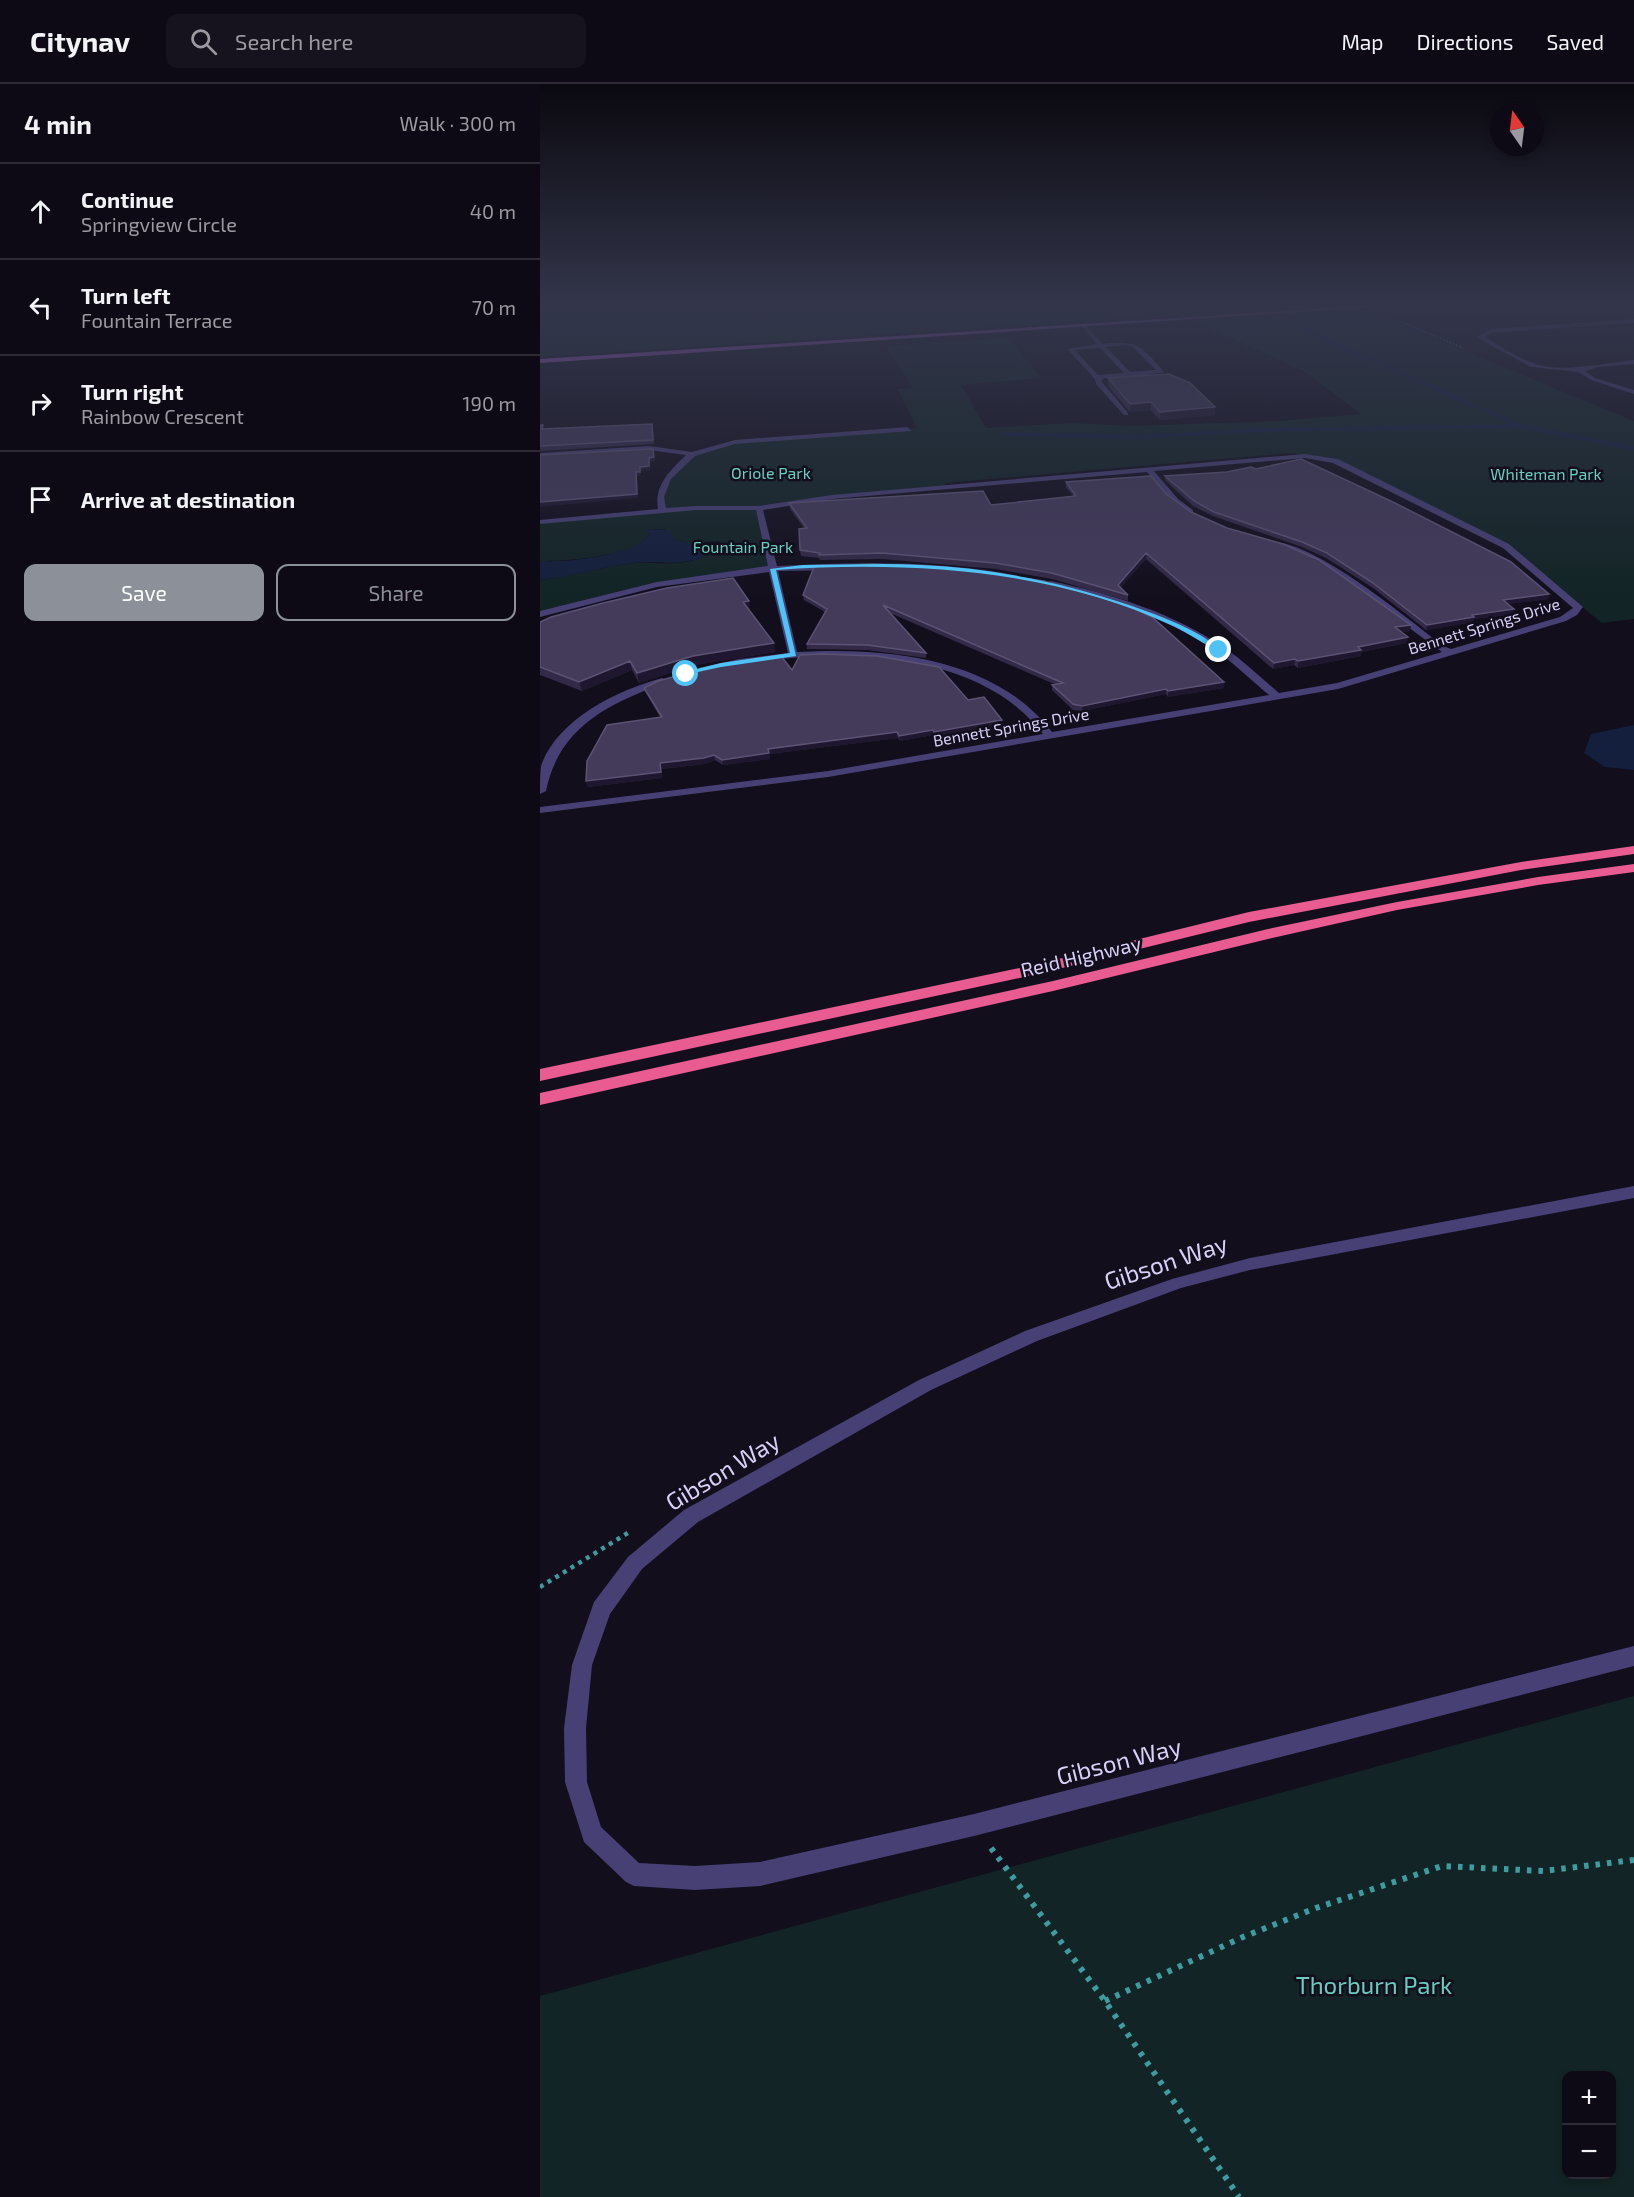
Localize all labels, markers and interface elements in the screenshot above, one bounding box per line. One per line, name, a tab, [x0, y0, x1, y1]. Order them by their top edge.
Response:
search box	[166, 14, 586, 68]
text: Citynav	[30, 24, 130, 58]
icon: search	[187, 25, 220, 58]
text: Search here	[235, 28, 353, 54]
text: Map	[1341, 29, 1384, 54]
text: Directions	[1417, 29, 1513, 54]
text: Saved	[1546, 29, 1604, 54]
north arrow	[1490, 102, 1544, 156]
text: 4 min	[24, 108, 92, 139]
text: Walk · 300 m	[400, 111, 516, 135]
text: Continue	[81, 186, 174, 212]
icon: ahead	[24, 195, 57, 228]
text: 40 m	[470, 199, 516, 223]
text: Springview Circle	[81, 212, 237, 236]
text: Turn left	[81, 282, 170, 308]
icon: left	[24, 291, 57, 324]
text: 70 m	[472, 295, 516, 319]
text: Fountain Terrace	[81, 308, 233, 332]
text: Turn right	[81, 378, 183, 404]
icon: right	[24, 387, 57, 420]
text: 190 m	[463, 391, 516, 415]
text: Rainbow Crescent	[81, 404, 244, 428]
park label: Oriole Park	[731, 463, 811, 482]
park label: Whiteman Park	[1490, 464, 1602, 483]
icon: arrive	[24, 483, 57, 516]
text: Arrive at destination	[81, 486, 295, 512]
park label: Fountain Park	[693, 537, 793, 556]
button: Save	[24, 564, 264, 621]
button: Share	[276, 564, 516, 621]
street label: Bennett Springs Drive	[1406, 593, 1562, 658]
route end	[1205, 636, 1231, 662]
route start	[672, 660, 698, 686]
street label: Bennett Springs Drive	[931, 703, 1090, 750]
street label: Reid Highway	[1018, 930, 1144, 982]
street label: Gibson Way	[1100, 1228, 1231, 1295]
street label: Gibson Way	[660, 1425, 785, 1516]
street label: Gibson Way	[1053, 1731, 1184, 1790]
park label: Thorburn Park	[1296, 1970, 1452, 1999]
map controls	[1562, 2071, 1616, 2179]
button: +	[1562, 2071, 1616, 2125]
button: −	[1562, 2125, 1616, 2179]

